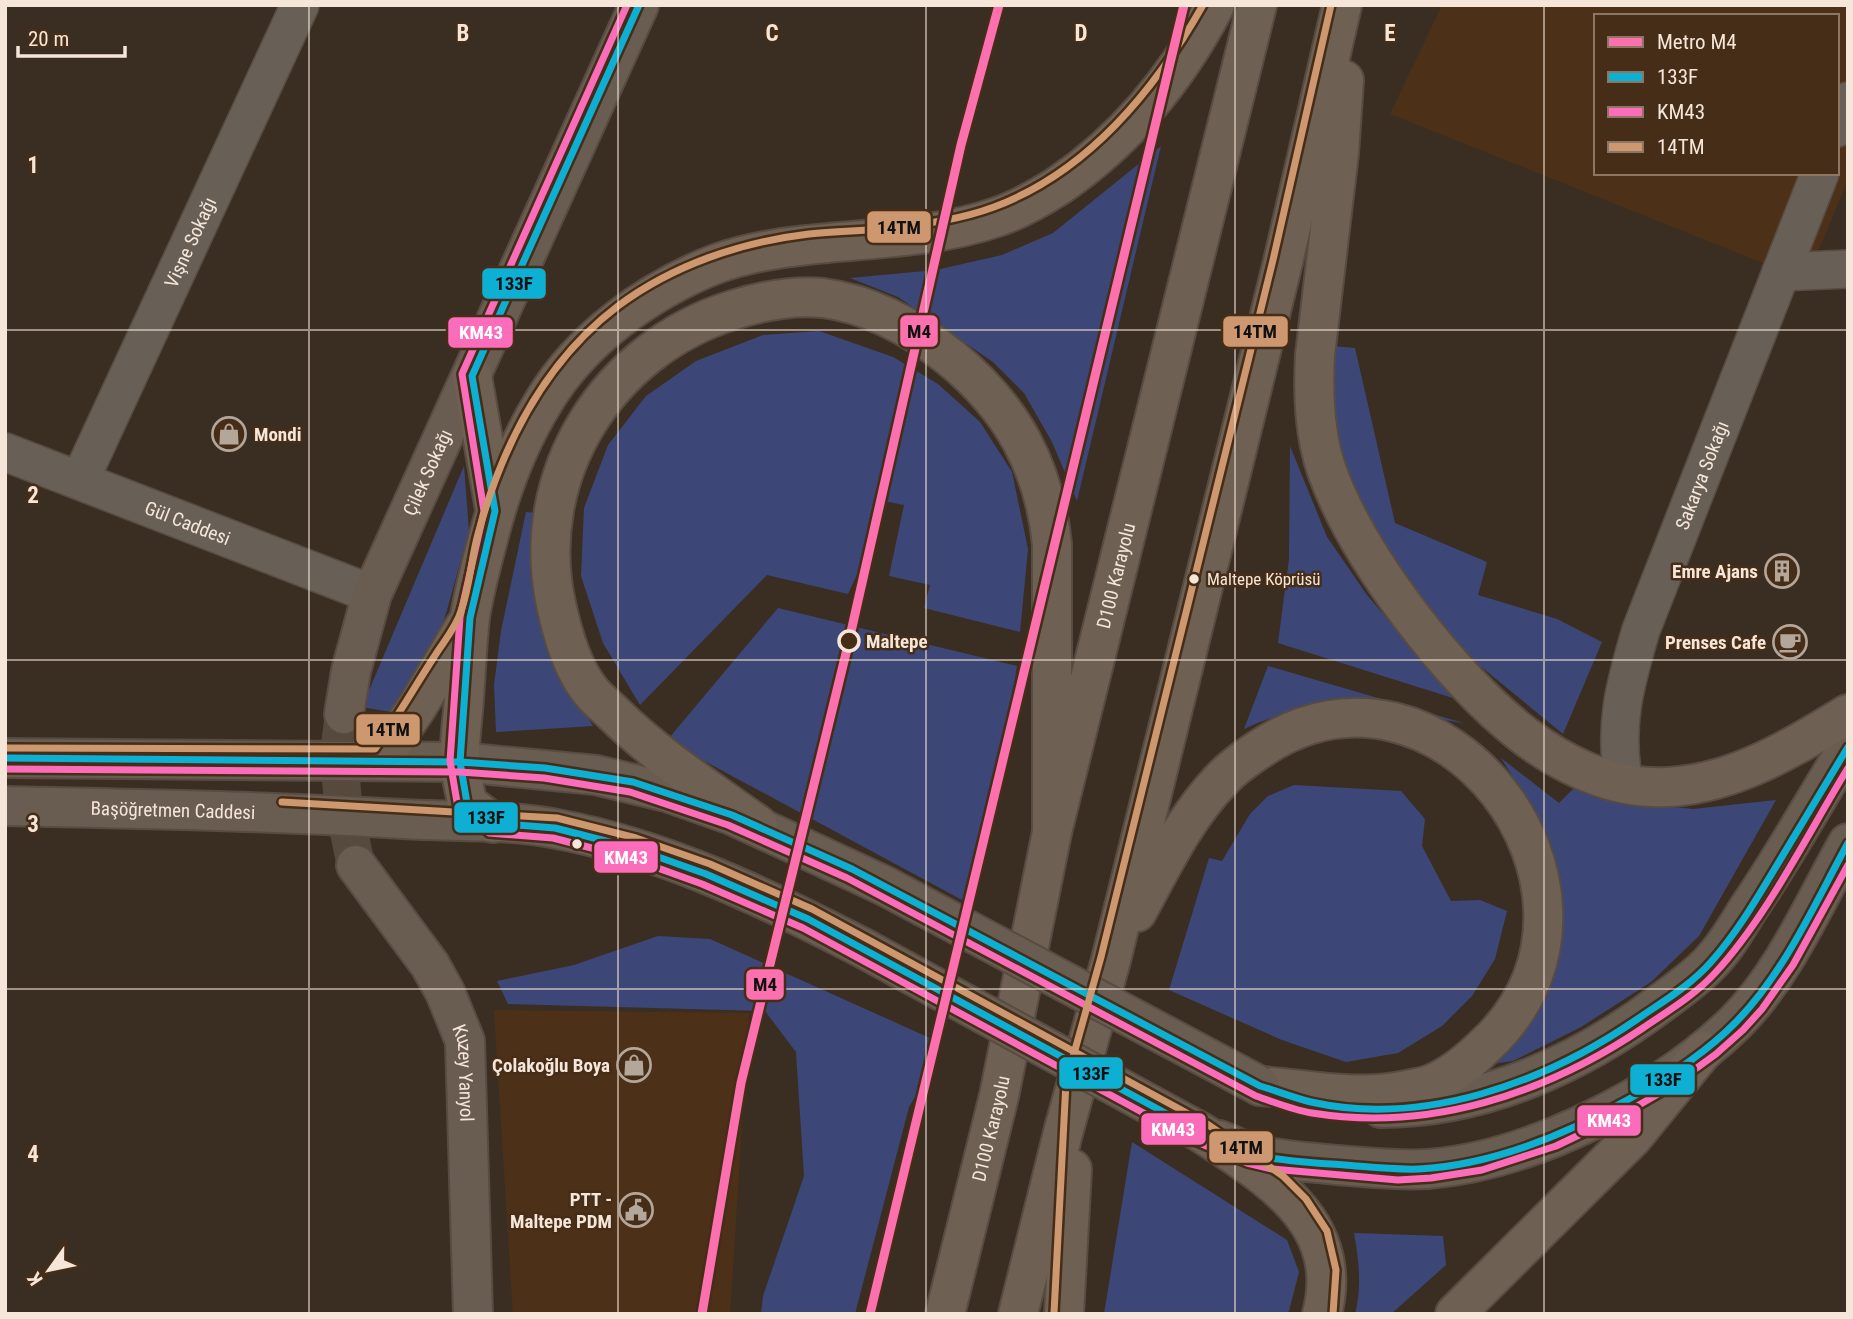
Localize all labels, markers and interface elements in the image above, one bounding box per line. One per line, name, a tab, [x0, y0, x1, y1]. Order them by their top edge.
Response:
scale bar	[18, 14, 124, 58]
legend	[1594, 14, 1839, 175]
text: B	[457, 20, 469, 47]
text: C	[765, 20, 779, 47]
text: D	[1075, 20, 1088, 47]
text: E	[1384, 20, 1396, 47]
text: 20 m	[28, 27, 69, 51]
text: Metro M4	[1657, 30, 1737, 54]
text: 133F	[1657, 65, 1698, 89]
text: KM43	[1657, 100, 1705, 124]
text: 14TM	[1657, 135, 1705, 159]
text: 1	[27, 152, 39, 179]
street label: Vişne Sokağı	[159, 193, 221, 291]
line badge: 14TM	[866, 210, 932, 244]
text: 14TM	[877, 216, 921, 239]
line badge: 133F	[481, 267, 547, 300]
text: 133F	[495, 272, 533, 295]
line badge: M4	[899, 314, 939, 348]
line badge: 14TM	[1222, 315, 1289, 348]
line badge: KM43	[447, 316, 514, 349]
text: M4	[907, 320, 931, 343]
text: 14TM	[1233, 320, 1277, 343]
text: KM43	[459, 321, 503, 344]
shop icon: Mondi	[210, 415, 248, 453]
street label: Sakarya Sokağı	[1670, 418, 1733, 533]
place label: Mondi	[254, 423, 301, 446]
street label: Çilek Sokağı	[398, 425, 457, 519]
text: 2	[27, 482, 39, 509]
street label: Gül Caddesi	[142, 496, 234, 550]
street label: D100 Karayolu	[1091, 520, 1140, 631]
building icon: Emre Ajans	[1763, 552, 1801, 590]
place label: Emre Ajans	[1672, 560, 1758, 583]
place label: Maltepe Köprüsü	[1207, 569, 1320, 589]
marker: Maltepe Köprüsü	[1187, 572, 1201, 586]
cafe icon: Prenses Cafe	[1771, 623, 1809, 661]
marker: Maltepe	[838, 630, 860, 652]
place label: Maltepe	[866, 630, 928, 653]
place label: Prenses Cafe	[1665, 631, 1766, 654]
line badge: 14TM	[355, 713, 421, 746]
text: 14TM	[366, 718, 410, 741]
street label: Başöğretmen Caddesi	[90, 796, 256, 824]
line badge: 133F	[453, 801, 519, 834]
text: 133F	[467, 806, 505, 829]
text: 3	[27, 811, 39, 838]
unlabelled marker	[570, 837, 584, 851]
line badge: KM43	[593, 840, 659, 874]
text: KM43	[604, 846, 648, 869]
line badge: M4	[745, 968, 785, 1001]
text: M4	[753, 973, 777, 996]
street label: Kuzey Yanyol	[448, 1021, 479, 1122]
shop icon: Çolakoğlu Boya	[615, 1046, 653, 1084]
place label: Çolakoğlu Boya	[492, 1054, 610, 1077]
line badge: 133F	[1058, 1056, 1124, 1090]
text: 133F	[1072, 1062, 1110, 1085]
line badge: 133F	[1629, 1063, 1696, 1096]
text: 133F	[1644, 1068, 1682, 1091]
street label: D100 Karayolu	[967, 1074, 1014, 1184]
line badge: KM43	[1576, 1104, 1642, 1137]
text: KM43	[1587, 1109, 1631, 1132]
line badge: KM43	[1140, 1112, 1207, 1146]
text: KM43	[1151, 1118, 1195, 1141]
line badge: 14TM	[1208, 1130, 1274, 1164]
text: 14TM	[1219, 1136, 1263, 1159]
text: 4	[27, 1141, 39, 1168]
place label: PTT - Maltepe PDM	[510, 1188, 612, 1233]
public building icon: PTT - Maltepe PDM	[617, 1191, 655, 1229]
north arrow	[14, 1235, 84, 1305]
text: K	[22, 1268, 48, 1290]

